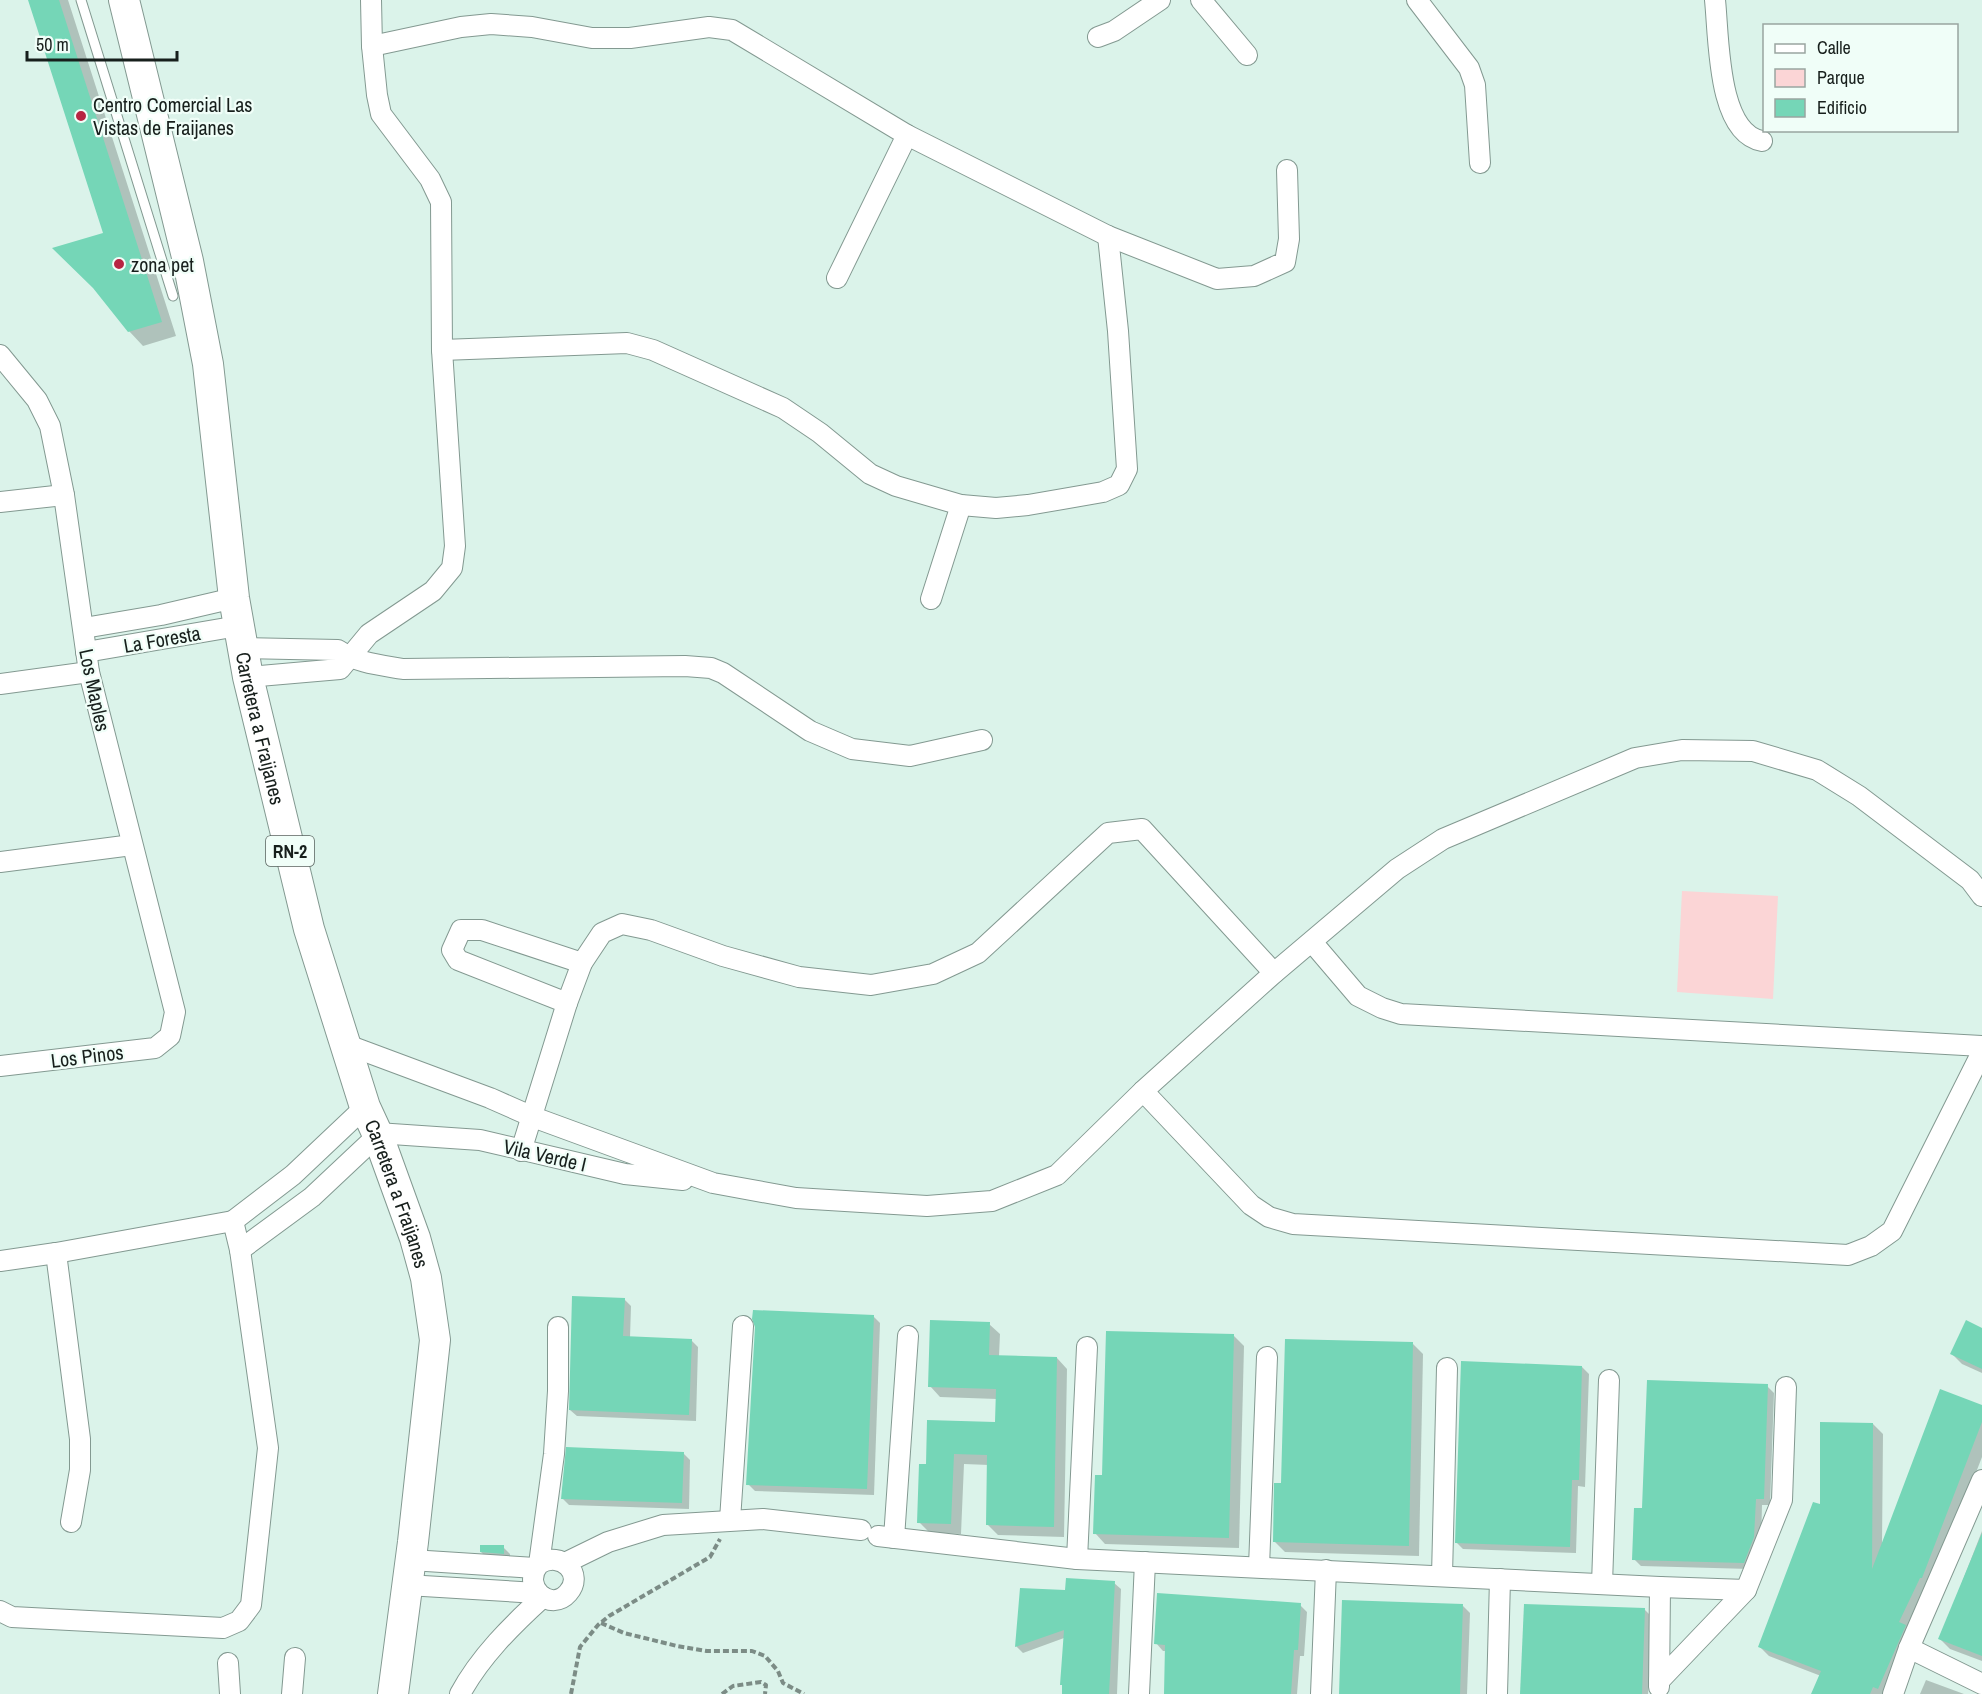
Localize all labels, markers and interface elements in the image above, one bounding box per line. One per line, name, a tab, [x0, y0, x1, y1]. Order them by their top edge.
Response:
scale bar	[27, 24, 177, 62]
legend	[1763, 24, 1958, 132]
text: 50 m	[36, 32, 69, 57]
text: Calle	[1817, 35, 1851, 60]
text: Parque	[1817, 65, 1865, 90]
place label: Centro Comercial Las Vistas de Fraijanes	[93, 91, 253, 141]
text: Edificio	[1817, 95, 1867, 120]
marker: Centro Comercial Las Vistas de Fraijanes	[74, 109, 88, 123]
place label: zona pet	[131, 251, 194, 278]
marker: zona pet	[112, 257, 126, 271]
street label: La Foresta	[121, 619, 203, 659]
street label: Los Maples	[73, 646, 117, 734]
street label: Carretera a Fraijanes	[230, 650, 292, 807]
road number: RN-2	[266, 836, 314, 866]
street label: Los Pinos	[49, 1038, 125, 1074]
street label: Carretera a Fraijanes	[359, 1115, 436, 1271]
street label: Vila Verde I	[501, 1132, 589, 1178]

